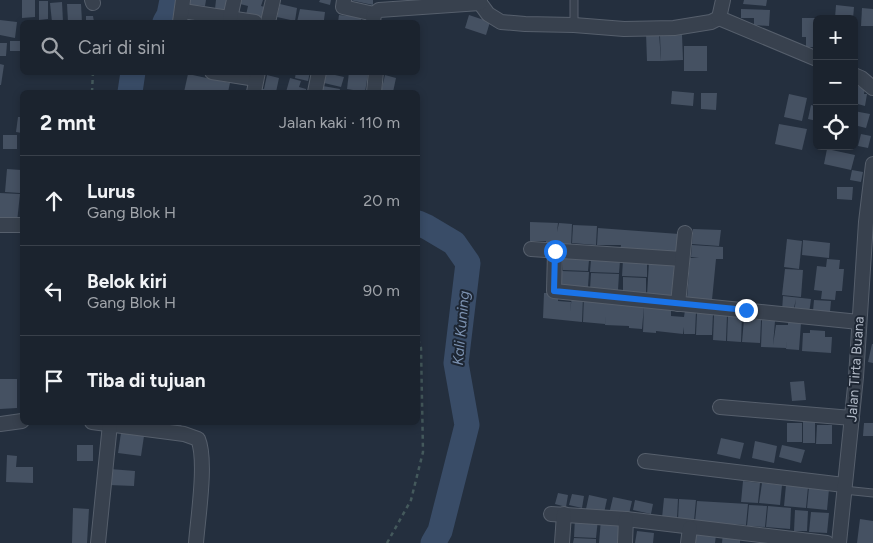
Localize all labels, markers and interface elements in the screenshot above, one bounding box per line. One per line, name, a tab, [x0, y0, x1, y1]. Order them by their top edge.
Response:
map controls	[813, 15, 858, 150]
button: +	[813, 15, 858, 60]
search box	[20, 20, 420, 75]
icon: search	[38, 34, 66, 62]
text: Cari di sini	[78, 36, 165, 59]
button: −	[813, 60, 858, 105]
button: locate	[813, 105, 858, 150]
text: 2 mnt	[40, 110, 96, 135]
text: Jalan kaki · 110 m	[279, 113, 400, 132]
text: Lurus	[87, 180, 135, 203]
icon: ahead	[40, 187, 68, 215]
text: 20 m	[363, 191, 400, 210]
text: Gang Blok H	[87, 203, 176, 222]
route start	[544, 240, 567, 263]
text: Belok kiri	[87, 270, 167, 293]
icon: left	[40, 277, 68, 305]
text: 90 m	[363, 281, 400, 300]
water label: Kali Kuning	[449, 290, 473, 366]
text: Gang Blok H	[87, 293, 176, 312]
route end	[735, 299, 758, 322]
street label: Jalan Tirta Buana	[843, 316, 868, 422]
icon: arrive	[40, 367, 68, 395]
text: Tiba di tujuan	[87, 369, 206, 392]

